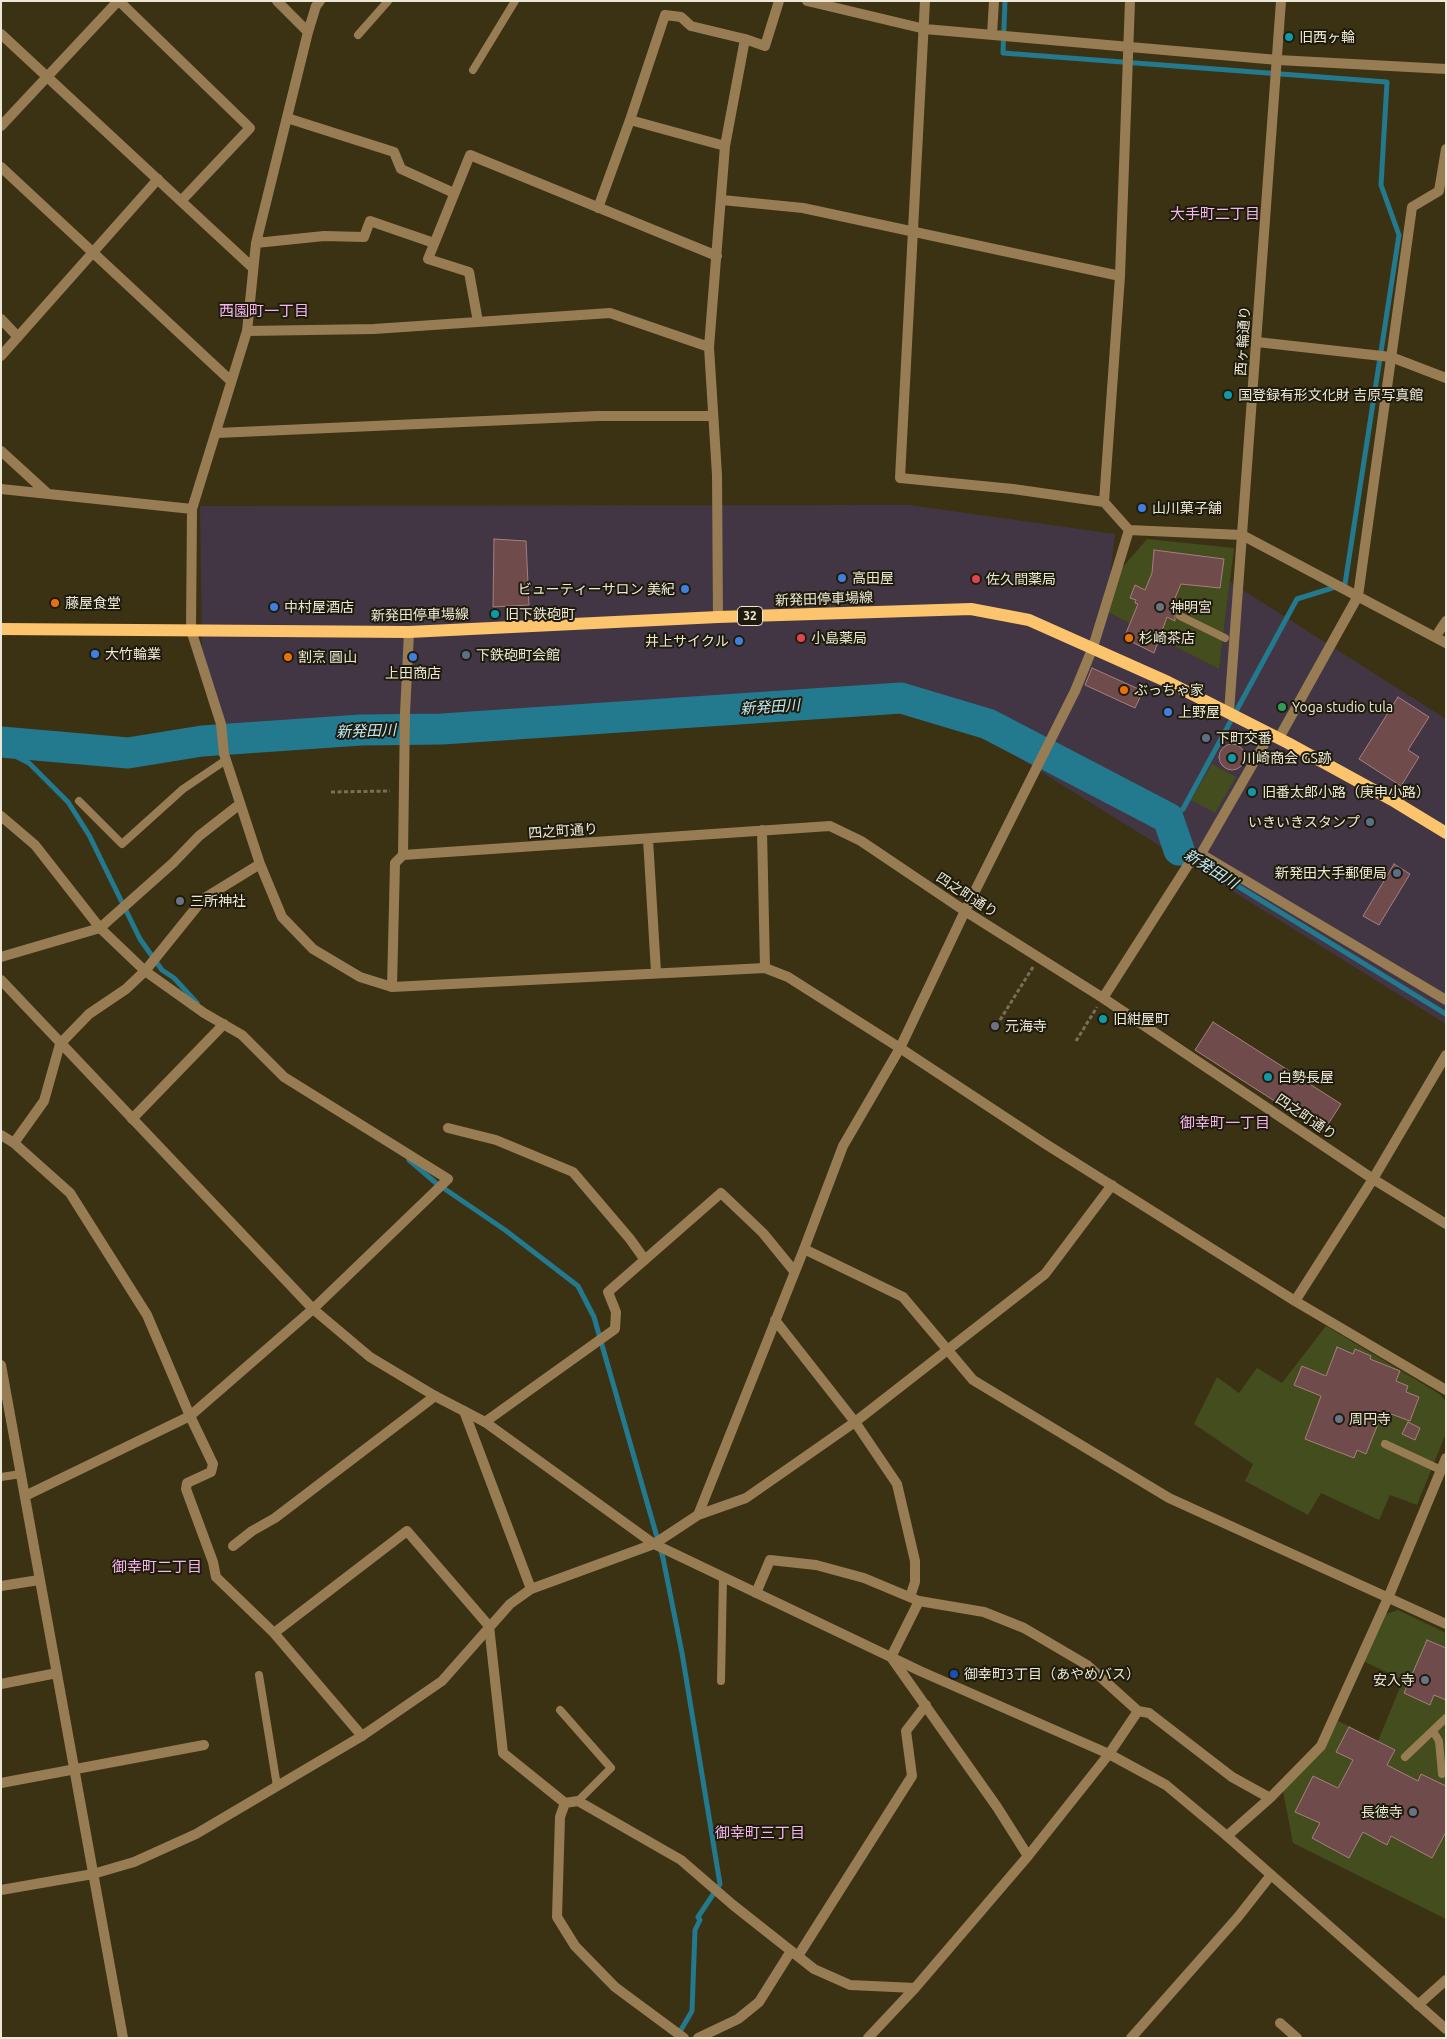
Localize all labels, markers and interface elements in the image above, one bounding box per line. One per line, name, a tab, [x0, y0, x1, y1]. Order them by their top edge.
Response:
place label: 旧西ヶ輪	[1299, 29, 1355, 45]
marker: 旧西ヶ輪	[1283, 31, 1295, 43]
district label: 大手町二丁目	[1170, 205, 1260, 223]
district label: 西園町一丁目	[219, 302, 309, 320]
street label: 西ヶ輪通り	[1232, 305, 1254, 377]
place label: 国登録有形文化財 吉原写真館	[1238, 387, 1423, 403]
marker: 国登録有形文化財 吉原写真館	[1222, 389, 1234, 401]
place label: 山川菓子舗	[1152, 500, 1222, 516]
marker: 山川菓子舗	[1136, 502, 1148, 514]
place label: 高田屋	[852, 570, 894, 586]
place label: 佐久間薬局	[986, 571, 1056, 587]
marker: 高田屋	[836, 572, 848, 584]
marker: 佐久間薬局	[970, 573, 982, 585]
place label: ビューティーサロン 美紀	[518, 581, 675, 597]
marker: ビューティーサロン 美紀	[679, 583, 691, 595]
street label: 新発田停車場線	[775, 589, 873, 609]
place label: 藤屋食堂	[65, 595, 121, 611]
marker: 藤屋食堂	[49, 597, 61, 609]
place label: 中村屋酒店	[284, 599, 354, 615]
place label: 神明宮	[1170, 599, 1212, 615]
marker: 中村屋酒店	[268, 601, 280, 613]
marker: 神明宮	[1154, 601, 1166, 613]
street label: 新発田停車場線	[371, 606, 469, 624]
place label: 旧下鉄砲町	[505, 606, 575, 622]
road number: 32	[738, 606, 762, 626]
marker: 旧下鉄砲町	[489, 608, 501, 620]
place label: 小島薬局	[811, 630, 867, 646]
place label: 杉崎茶店	[1139, 630, 1195, 646]
marker: 小島薬局	[795, 632, 807, 644]
marker: 杉崎茶店	[1123, 632, 1135, 644]
place label: 井上サイクル	[645, 633, 729, 649]
marker: 井上サイクル	[733, 635, 745, 647]
place label: 大竹輪業	[105, 646, 161, 662]
place label: 下鉄砲町会館	[476, 647, 560, 663]
marker: 大竹輪業	[89, 648, 101, 660]
place label: 割烹 圓山	[298, 649, 357, 665]
marker: 下鉄砲町会館	[460, 649, 472, 661]
marker: 割烹 圓山	[282, 651, 294, 663]
marker: 上田商店	[407, 651, 419, 663]
place label: 上田商店	[385, 665, 441, 681]
place label: ぶっちゃ家	[1134, 682, 1204, 698]
marker: ぶっちゃ家	[1118, 684, 1130, 696]
water label: 新発田川	[739, 696, 801, 718]
place label: Yoga studio tula	[1292, 699, 1393, 715]
marker: Yoga studio tula	[1276, 701, 1288, 713]
place label: 上野屋	[1178, 704, 1220, 720]
marker: 上野屋	[1162, 706, 1174, 718]
water label: 新発田川	[336, 721, 396, 741]
place label: 下町交番	[1216, 730, 1272, 746]
marker: 下町交番	[1200, 732, 1212, 744]
place label: 川崎商会 GS跡	[1242, 750, 1332, 766]
marker: 川崎商会 GS跡	[1226, 752, 1238, 764]
place label: 旧番太郎小路（庚申小路）	[1262, 784, 1430, 800]
marker: 旧番太郎小路（庚申小路）	[1246, 786, 1258, 798]
place label: いきいきスタンプ	[1248, 814, 1360, 830]
marker: いきいきスタンプ	[1364, 816, 1376, 828]
street label: 四之町通り	[527, 820, 599, 842]
water label: 新発田川	[1181, 845, 1241, 893]
place label: 新発田大手郵便局	[1275, 865, 1387, 881]
marker: 新発田大手郵便局	[1391, 867, 1403, 879]
street label: 四之町通り	[933, 869, 1001, 921]
place label: 三所神社	[190, 893, 246, 909]
marker: 三所神社	[174, 895, 186, 907]
place label: 旧紺屋町	[1113, 1011, 1169, 1027]
marker: 旧紺屋町	[1097, 1013, 1109, 1025]
place label: 元海寺	[1005, 1018, 1047, 1034]
marker: 元海寺	[989, 1020, 1001, 1032]
place label: 白勢長屋	[1278, 1069, 1334, 1085]
marker: 白勢長屋	[1262, 1071, 1274, 1083]
street label: 四之町通り	[1272, 1090, 1340, 1144]
district label: 御幸町一丁目	[1180, 1114, 1270, 1132]
place label: 周円寺	[1349, 1411, 1391, 1427]
marker: 周円寺	[1333, 1413, 1345, 1425]
district label: 御幸町二丁目	[112, 1558, 202, 1576]
place label: 御幸町3丁目（あやめバス）	[964, 1666, 1140, 1682]
marker: 御幸町3丁目（あやめバス）	[948, 1668, 960, 1680]
place label: 安入寺	[1373, 1672, 1415, 1688]
marker: 安入寺	[1419, 1674, 1431, 1686]
place label: 長徳寺	[1361, 1804, 1403, 1820]
marker: 長徳寺	[1407, 1806, 1419, 1818]
district label: 御幸町三丁目	[715, 1824, 805, 1842]

